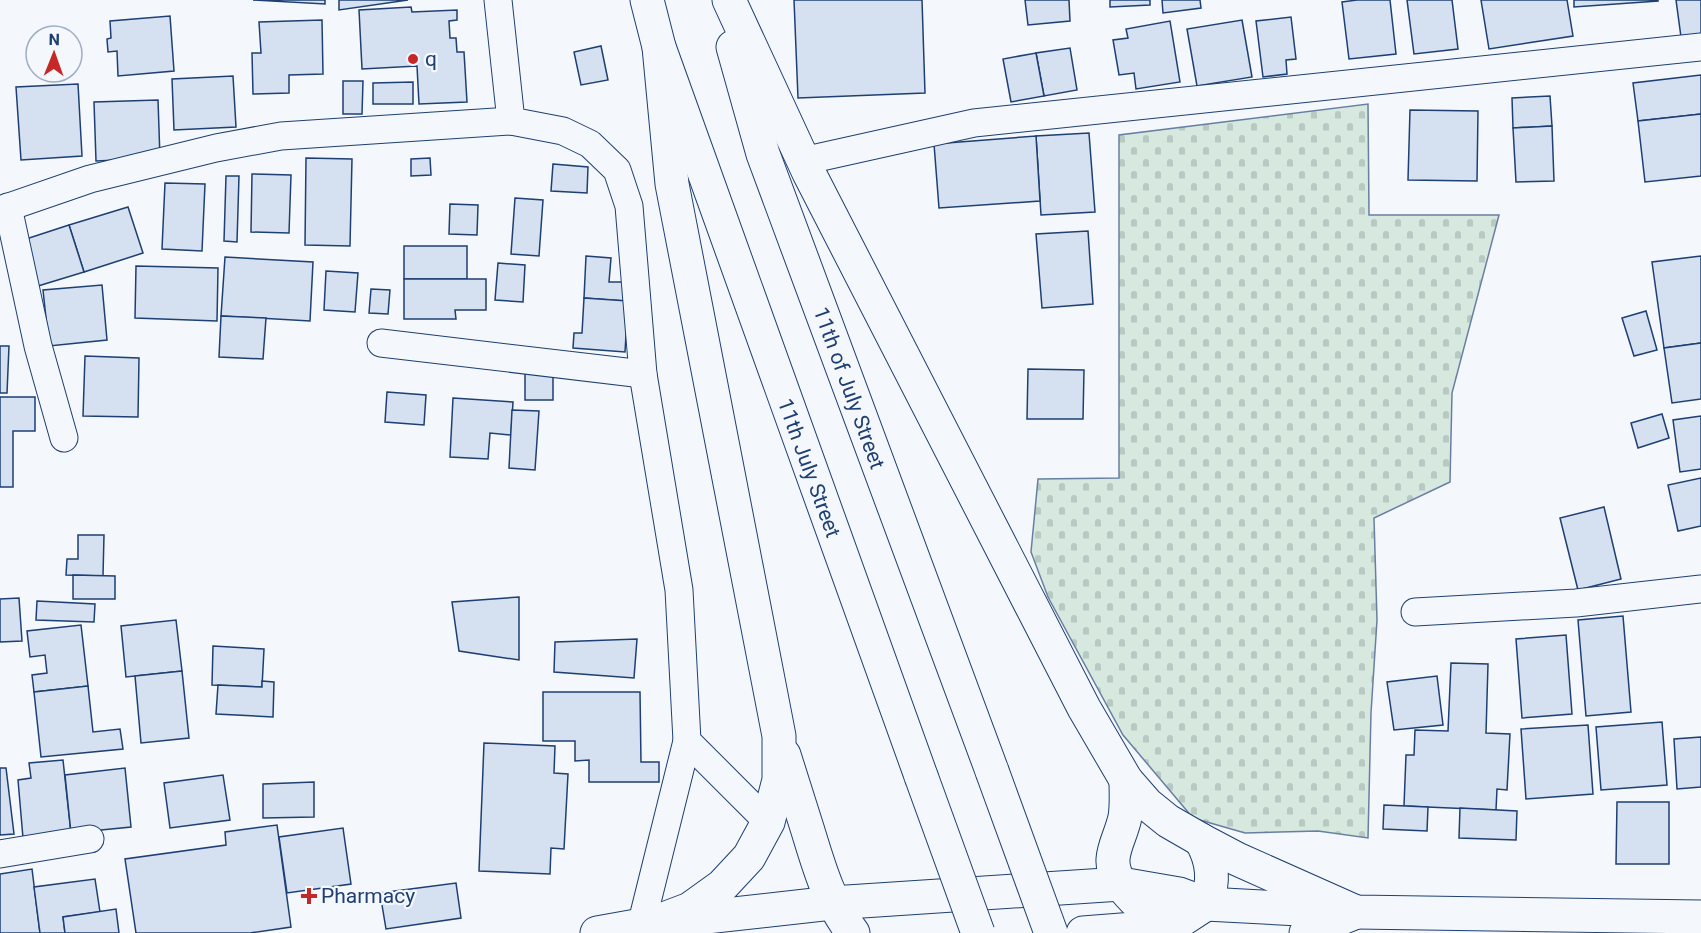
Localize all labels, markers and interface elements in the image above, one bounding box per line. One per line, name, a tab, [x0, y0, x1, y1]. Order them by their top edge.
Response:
north arrow	[24, 24, 84, 84]
text: N	[48, 30, 60, 49]
place label: q	[425, 47, 437, 71]
marker: q	[406, 52, 420, 66]
street label: 11th of July Street	[809, 304, 889, 472]
street label: 11th July Street	[773, 395, 845, 541]
place label: Pharmacy	[321, 884, 415, 908]
marker: Pharmacy	[302, 889, 316, 903]

